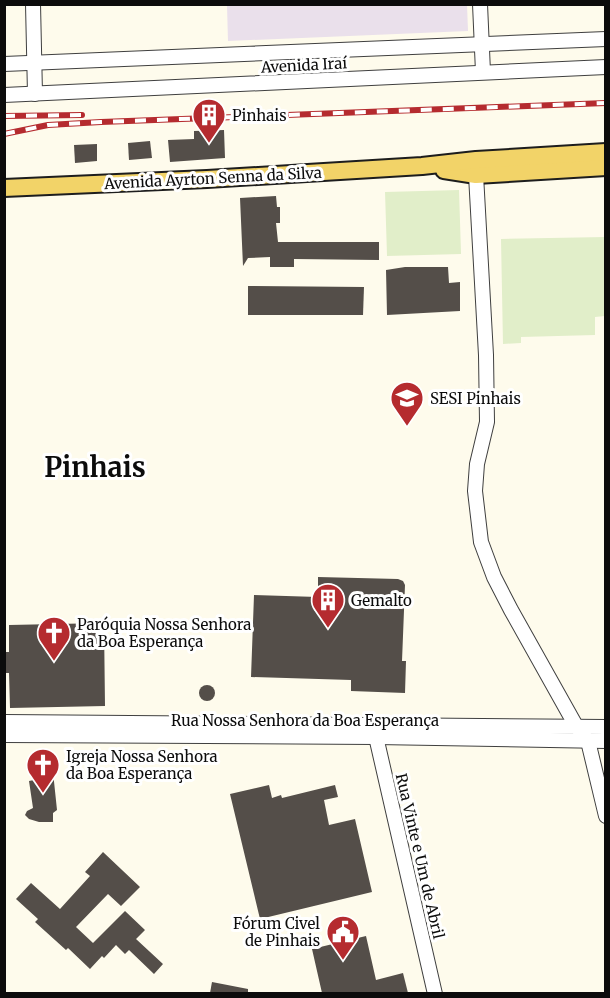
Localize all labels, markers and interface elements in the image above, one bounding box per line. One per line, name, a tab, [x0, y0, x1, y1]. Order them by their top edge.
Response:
street label: Avenida Iraí	[259, 53, 349, 77]
building icon: Pinhais	[191, 97, 227, 144]
place label: Pinhais	[232, 106, 287, 125]
street label: Avenida Ayrton Senna da Silva	[103, 163, 322, 193]
school or university icon: SESI Pinhais	[389, 380, 425, 427]
place label: SESI Pinhais	[430, 389, 521, 408]
district label: Pinhais	[44, 450, 146, 484]
building icon: Gemalto	[310, 582, 346, 629]
place label: Gemalto	[351, 591, 412, 610]
church icon: Paróquia Nossa Senhora da Boa Esperança	[36, 615, 72, 662]
place label: Paróquia Nossa Senhora da Boa Esperança	[77, 615, 251, 651]
street label: Rua Nossa Senhora da Boa Esperança	[171, 711, 439, 730]
church icon: Igreja Nossa Senhora da Boa Esperança	[25, 747, 61, 794]
place label: Igreja Nossa Senhora da Boa Esperança	[66, 747, 218, 783]
street label: Rua Vinte e Um de Abril	[392, 771, 448, 941]
place label: Fórum Civel de Pinhais	[233, 914, 320, 950]
public building icon: Fórum Civel de Pinhais	[325, 914, 361, 961]

